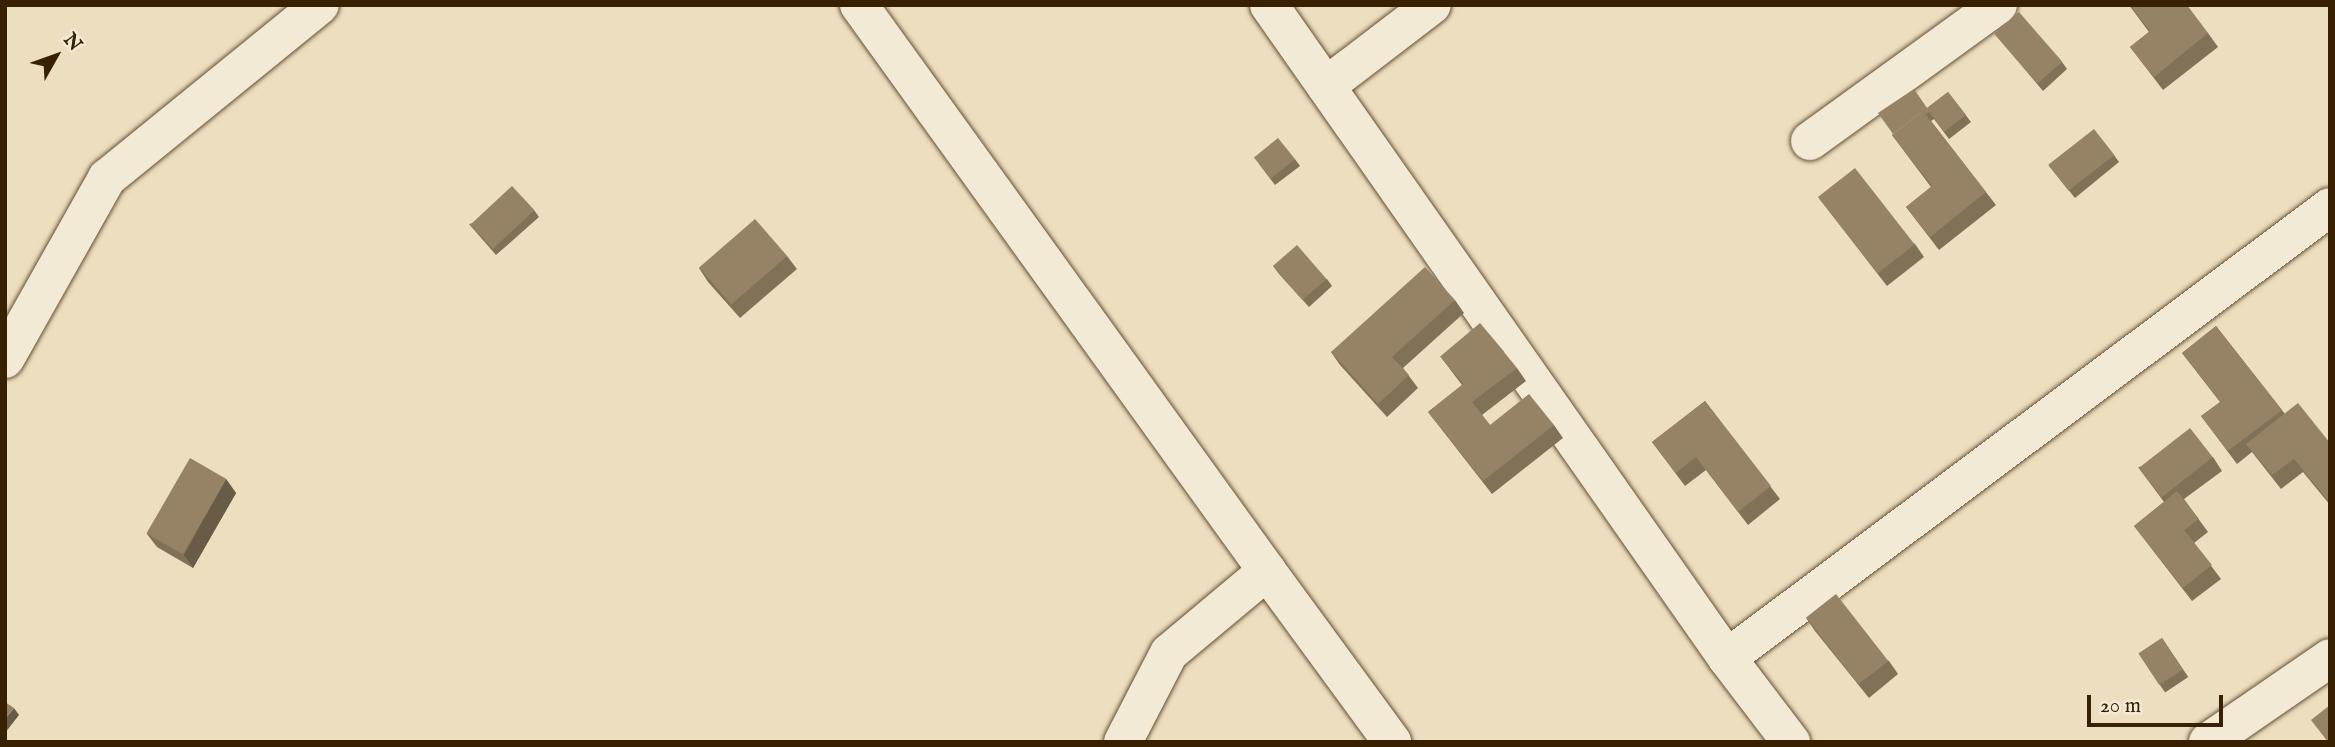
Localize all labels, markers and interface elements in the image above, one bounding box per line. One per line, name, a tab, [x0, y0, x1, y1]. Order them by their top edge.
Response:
north arrow	[21, 21, 91, 91]
text: N	[58, 28, 87, 57]
scale bar	[2090, 680, 2226, 724]
text: 20 m	[2100, 693, 2141, 720]

